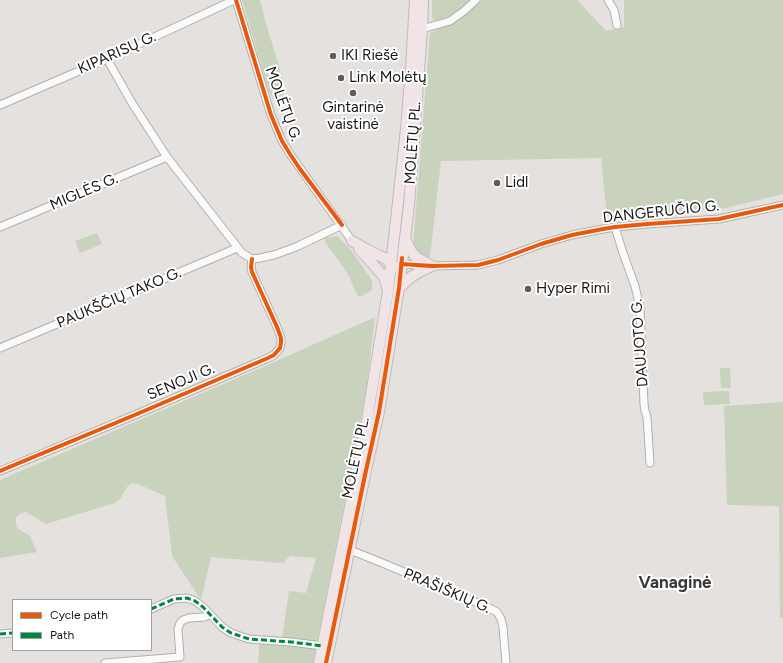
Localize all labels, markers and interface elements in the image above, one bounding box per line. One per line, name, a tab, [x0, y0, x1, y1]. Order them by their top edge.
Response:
street label: KIPARISŲ G.	[75, 28, 159, 78]
place label: IKI Riešė	[341, 47, 398, 65]
marker: IKI Riešė	[328, 51, 338, 61]
street label: MOLĖTŲ G.	[261, 64, 305, 144]
place label: Link Molėtų	[349, 69, 427, 87]
marker: Link Molėtų	[336, 73, 346, 83]
marker: Gintarinė vaistinė	[348, 88, 358, 98]
place label: Gintarinė vaistinė	[322, 99, 384, 134]
street label: MOLĖTŲ PL.	[401, 101, 425, 185]
street label: MIGLĖS G.	[47, 170, 121, 214]
place label: Lidl	[505, 174, 528, 192]
marker: Lidl	[492, 178, 502, 188]
street label: DANGERUČIO G.	[602, 197, 720, 227]
street label: PAUKŠČIŲ TAKO G.	[54, 264, 184, 332]
place label: Hyper Rimi	[536, 280, 610, 298]
marker: Hyper Rimi	[523, 284, 533, 294]
street label: DAUJOTO G.	[628, 298, 652, 388]
street label: SENOJI G.	[145, 360, 217, 404]
street label: MOLĖTŲ PL.	[339, 415, 373, 501]
street label: PRAŠIŠKIŲ G.	[401, 565, 493, 617]
district label: Vanaginė	[638, 573, 712, 593]
legend	[12, 599, 152, 651]
text: Cycle path	[50, 608, 108, 622]
text: Path	[50, 628, 74, 642]

